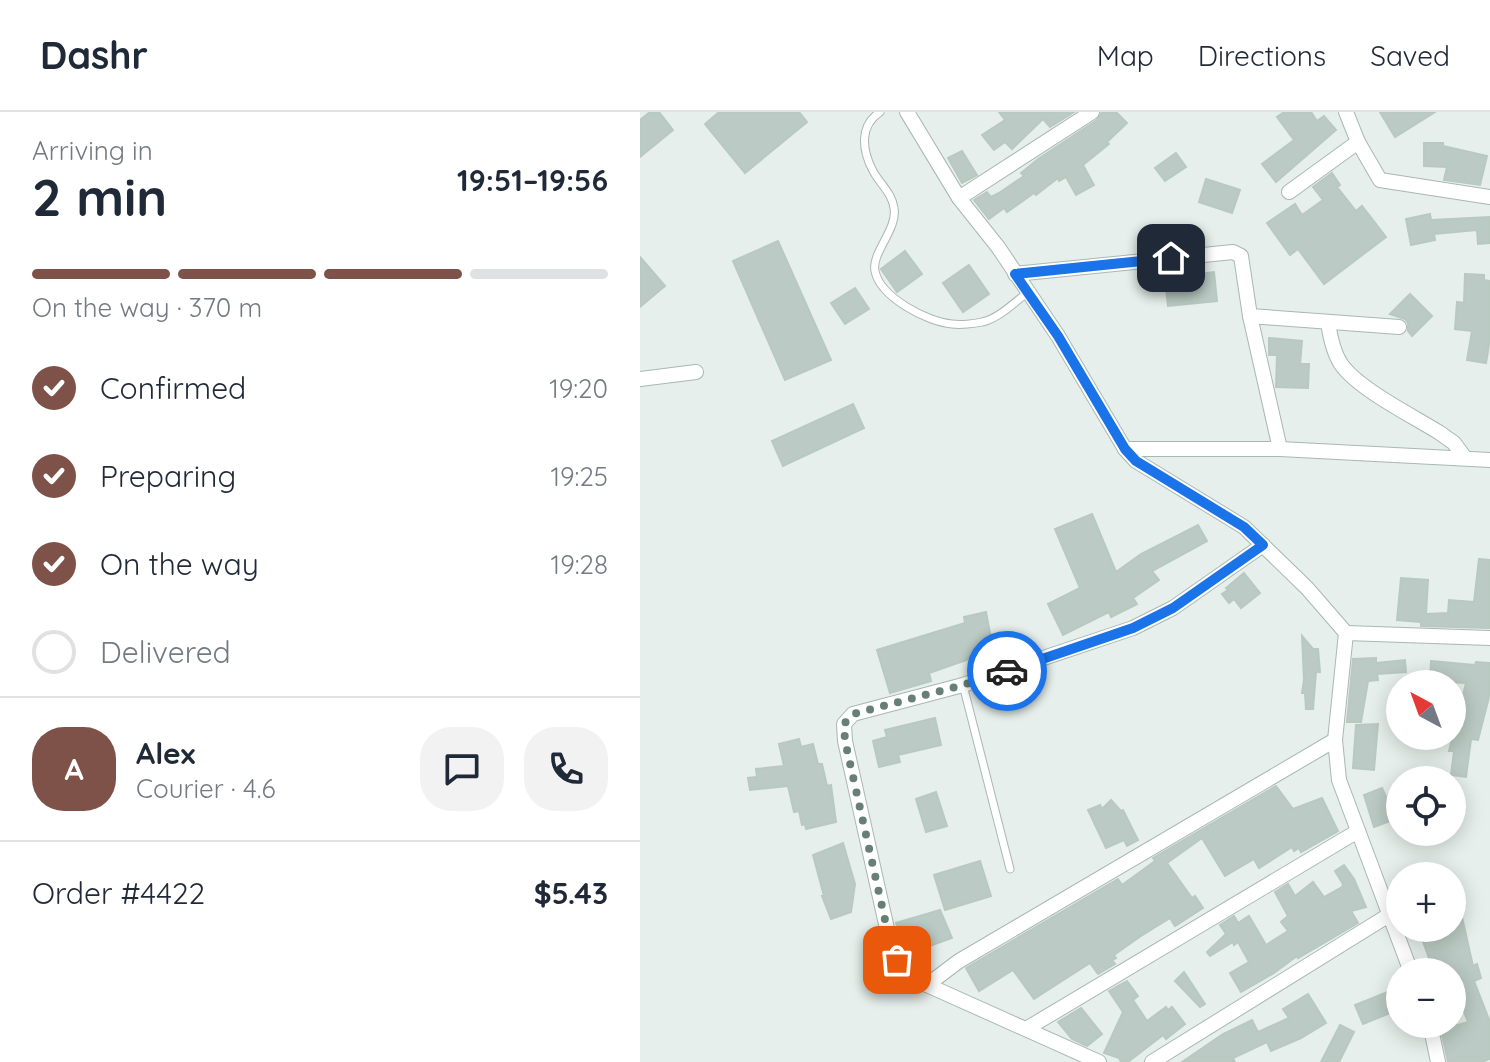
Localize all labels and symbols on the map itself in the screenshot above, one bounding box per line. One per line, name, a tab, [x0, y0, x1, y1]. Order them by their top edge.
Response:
pin	[1137, 224, 1205, 292]
courier	[967, 631, 1047, 711]
north arrow	[1386, 670, 1466, 750]
pin	[863, 926, 931, 994]

